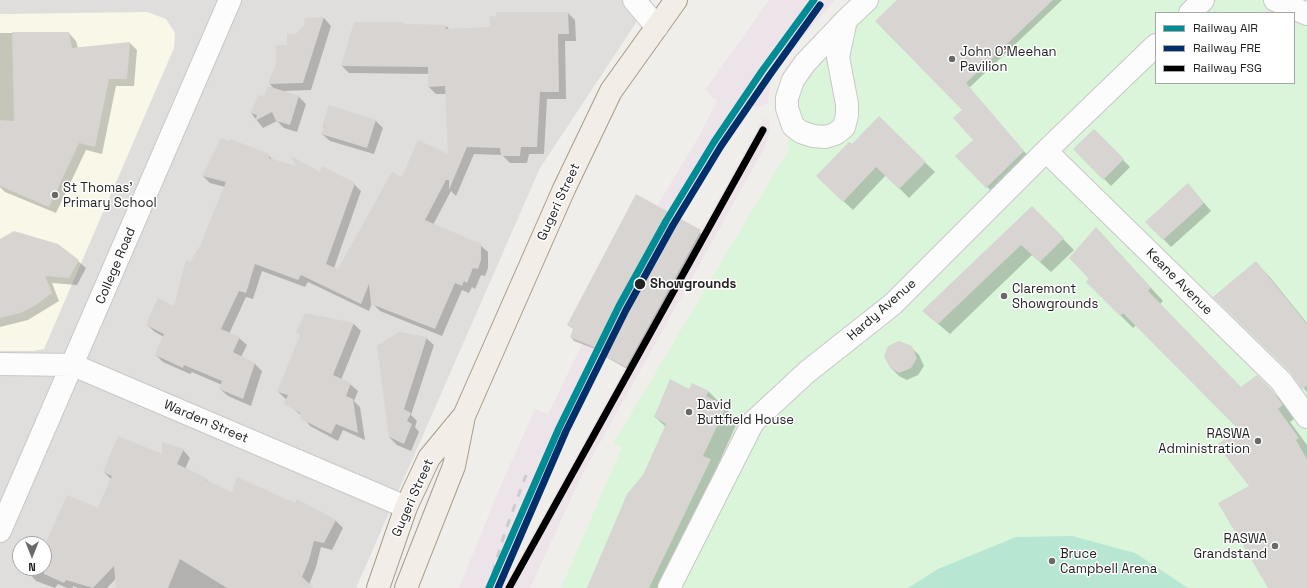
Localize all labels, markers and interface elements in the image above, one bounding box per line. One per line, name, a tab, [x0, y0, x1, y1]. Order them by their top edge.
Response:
legend	[1155, 12, 1295, 84]
text: Railway AIR	[1193, 20, 1258, 36]
text: Railway FRE	[1193, 40, 1261, 56]
place label: John O'Meehan Pavilion	[960, 44, 1057, 75]
marker: John O'Meehan Pavilion	[947, 54, 957, 64]
text: Railway FSG	[1193, 60, 1262, 76]
street label: Gugeri Street	[534, 161, 584, 243]
place label: St Thomas' Primary School	[63, 180, 157, 211]
marker: St Thomas' Primary School	[50, 190, 60, 200]
street label: College Road	[93, 225, 139, 307]
street label: Keane Avenue	[1142, 245, 1216, 319]
place label: Showgrounds	[650, 276, 736, 292]
street label: Hardy Avenue	[844, 276, 920, 344]
marker: Showgrounds	[633, 277, 647, 291]
place label: Claremont Showgrounds	[1012, 281, 1098, 312]
marker: Claremont Showgrounds	[999, 291, 1009, 301]
street label: Warden Street	[161, 397, 251, 447]
place label: David Buttfield House	[697, 397, 794, 428]
marker: David Buttfield House	[684, 407, 694, 417]
place label: RASWA Administration	[1158, 426, 1250, 457]
marker: RASWA Administration	[1253, 436, 1263, 446]
street label: Gugeri Street	[389, 457, 437, 539]
place label: RASWA Grandstand	[1193, 531, 1267, 562]
north arrow	[12, 536, 52, 576]
marker: RASWA Grandstand	[1270, 541, 1280, 551]
place label: Bruce Campbell Arena	[1060, 546, 1157, 577]
marker: Bruce Campbell Arena	[1047, 556, 1057, 566]
text: N	[28, 560, 36, 574]

